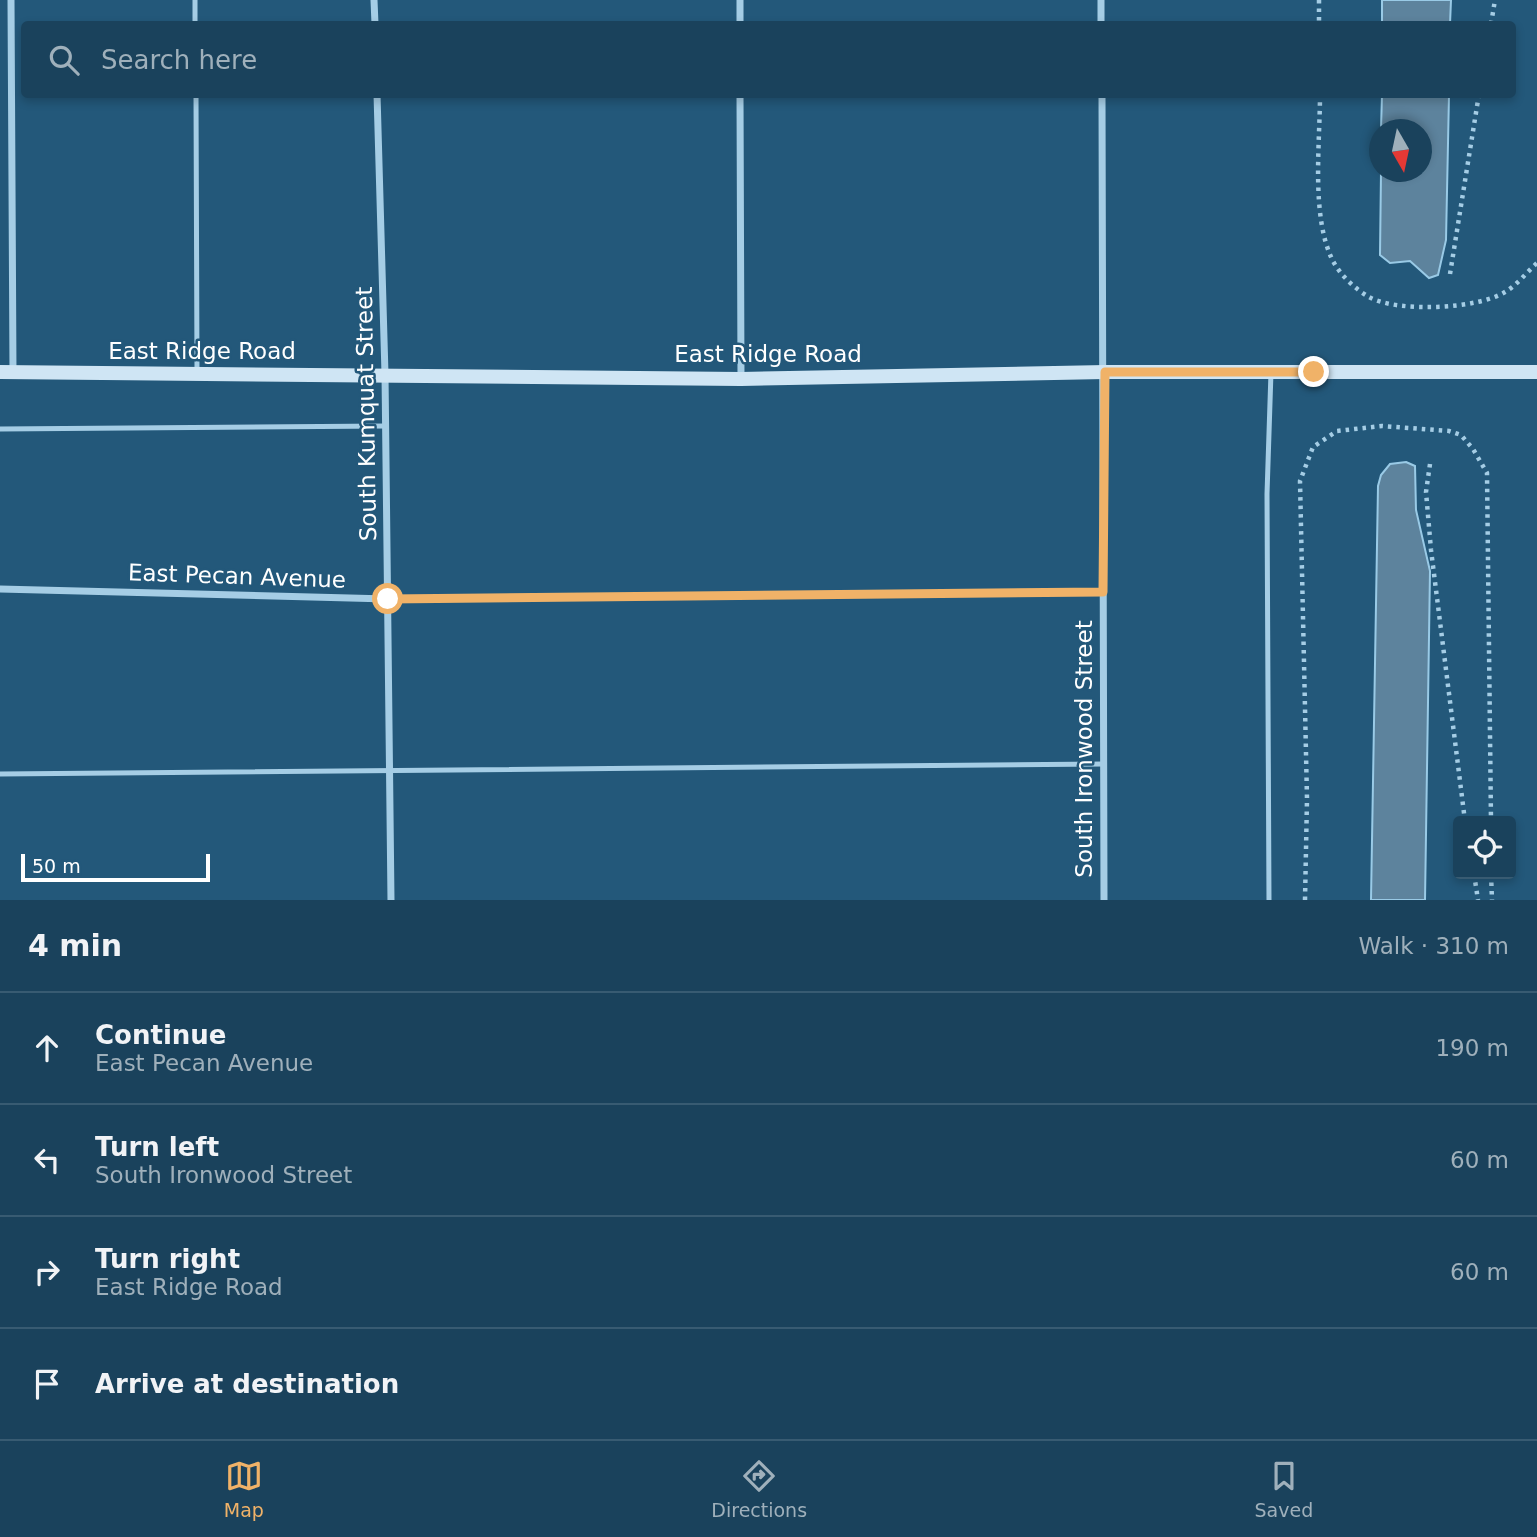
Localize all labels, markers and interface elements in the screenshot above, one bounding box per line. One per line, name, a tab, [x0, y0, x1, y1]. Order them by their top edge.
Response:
search box	[21, 21, 1516, 98]
icon: search	[45, 41, 83, 79]
text: Search here	[101, 45, 257, 75]
north arrow	[1369, 119, 1432, 182]
street label: South Kumquat Street	[351, 287, 381, 541]
street label: East Ridge Road	[108, 338, 296, 364]
street label: East Ridge Road	[674, 341, 862, 367]
route end	[1298, 356, 1329, 387]
street label: East Pecan Avenue	[127, 559, 347, 593]
route start	[372, 583, 403, 614]
street label: South Ironwood Street	[1071, 620, 1097, 878]
map controls	[1453, 816, 1516, 879]
button: locate	[1453, 816, 1516, 879]
scale bar	[21, 851, 210, 883]
text: 50 m	[32, 855, 81, 877]
text: 4 min	[28, 928, 122, 963]
text: Walk · 310 m	[1358, 933, 1509, 959]
text: Continue	[95, 1020, 226, 1050]
icon: ahead	[28, 1029, 66, 1067]
text: 190 m	[1435, 1035, 1509, 1061]
text: East Pecan Avenue	[95, 1050, 313, 1076]
text: Turn left	[95, 1132, 219, 1162]
icon: left	[28, 1141, 66, 1179]
text: 60 m	[1450, 1147, 1509, 1173]
text: South Ironwood Street	[95, 1162, 352, 1188]
text: Turn right	[95, 1244, 240, 1274]
icon: right	[28, 1253, 66, 1291]
text: 60 m	[1450, 1259, 1509, 1285]
text: East Ridge Road	[95, 1274, 283, 1300]
icon: arrive	[28, 1365, 66, 1403]
text: Arrive at destination	[95, 1369, 399, 1399]
tab: Map	[224, 1457, 264, 1521]
tab: Directions	[711, 1457, 807, 1521]
tab: Saved	[1255, 1457, 1313, 1521]

